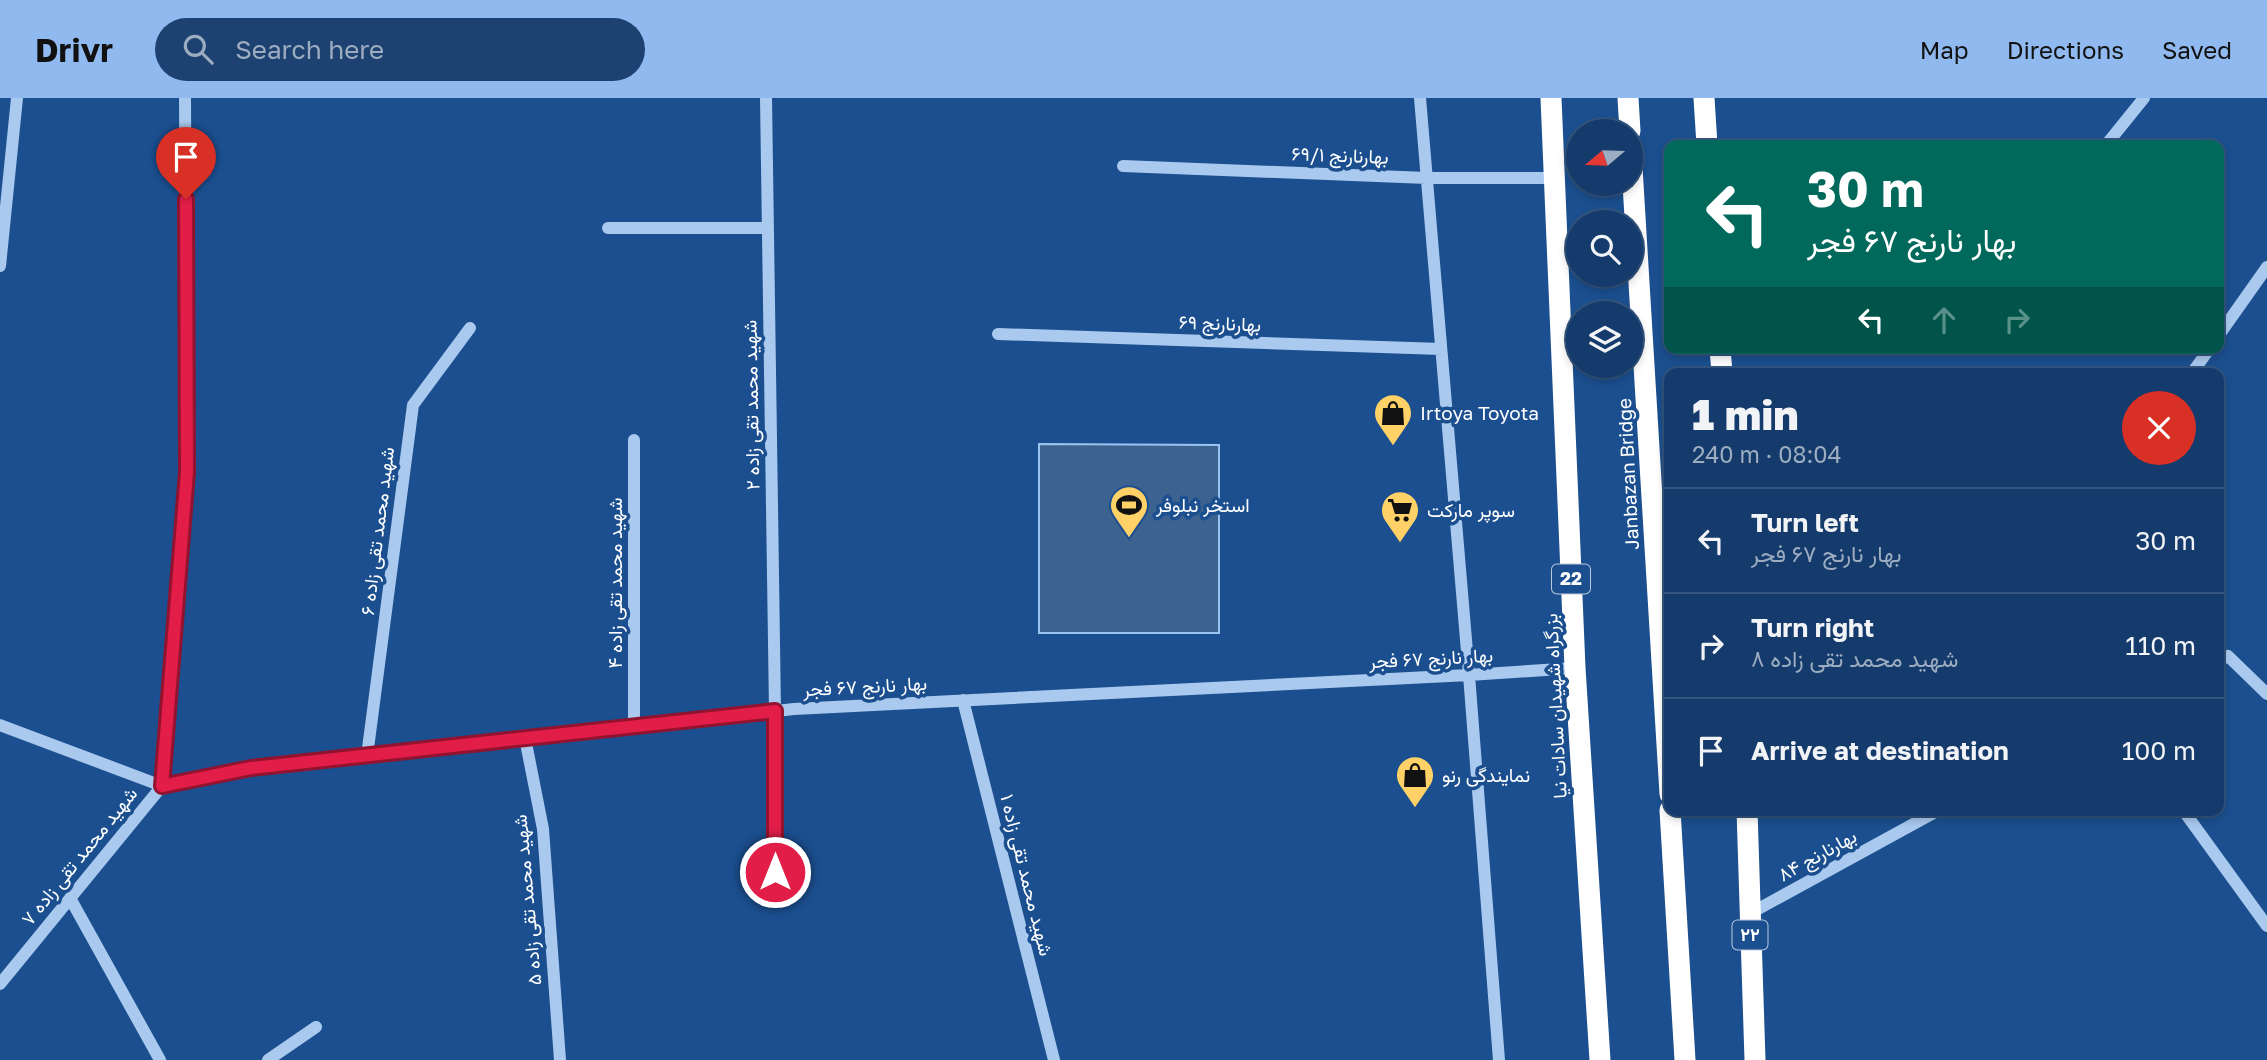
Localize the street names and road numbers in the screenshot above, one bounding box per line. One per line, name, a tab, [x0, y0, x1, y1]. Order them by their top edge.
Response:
street label: بهارنارنج ۶۹/۱	[1291, 141, 1389, 171]
street label: بهارنارنج ۶۹	[1178, 310, 1262, 338]
street label: شهید محمد تقی زاده ۲	[738, 320, 764, 490]
street label: Janbazan Bridge	[1612, 398, 1643, 550]
street label: شهید محمد تقی زاده ۶	[355, 445, 399, 617]
street label: شهید محمد تقی زاده ۴	[603, 497, 627, 669]
road number: 22	[1552, 564, 1590, 593]
street label: بزرگراه شهیدان سادات نیا	[1538, 613, 1572, 799]
street label: بهار نارنج ۶۷ فجر	[1367, 643, 1494, 675]
street label: بهار نارنج ۶۷ فجر	[801, 671, 928, 703]
street label: شهید محمد تقی زاده ۷	[16, 782, 142, 930]
street label: شهید محمد تقی زاده ۱	[995, 792, 1059, 958]
street label: شهید محمد تقی زاده ۵	[508, 814, 546, 986]
street label: بهارنارنج ۸۴	[1774, 824, 1861, 888]
road number: ۲۲	[1732, 920, 1768, 950]

